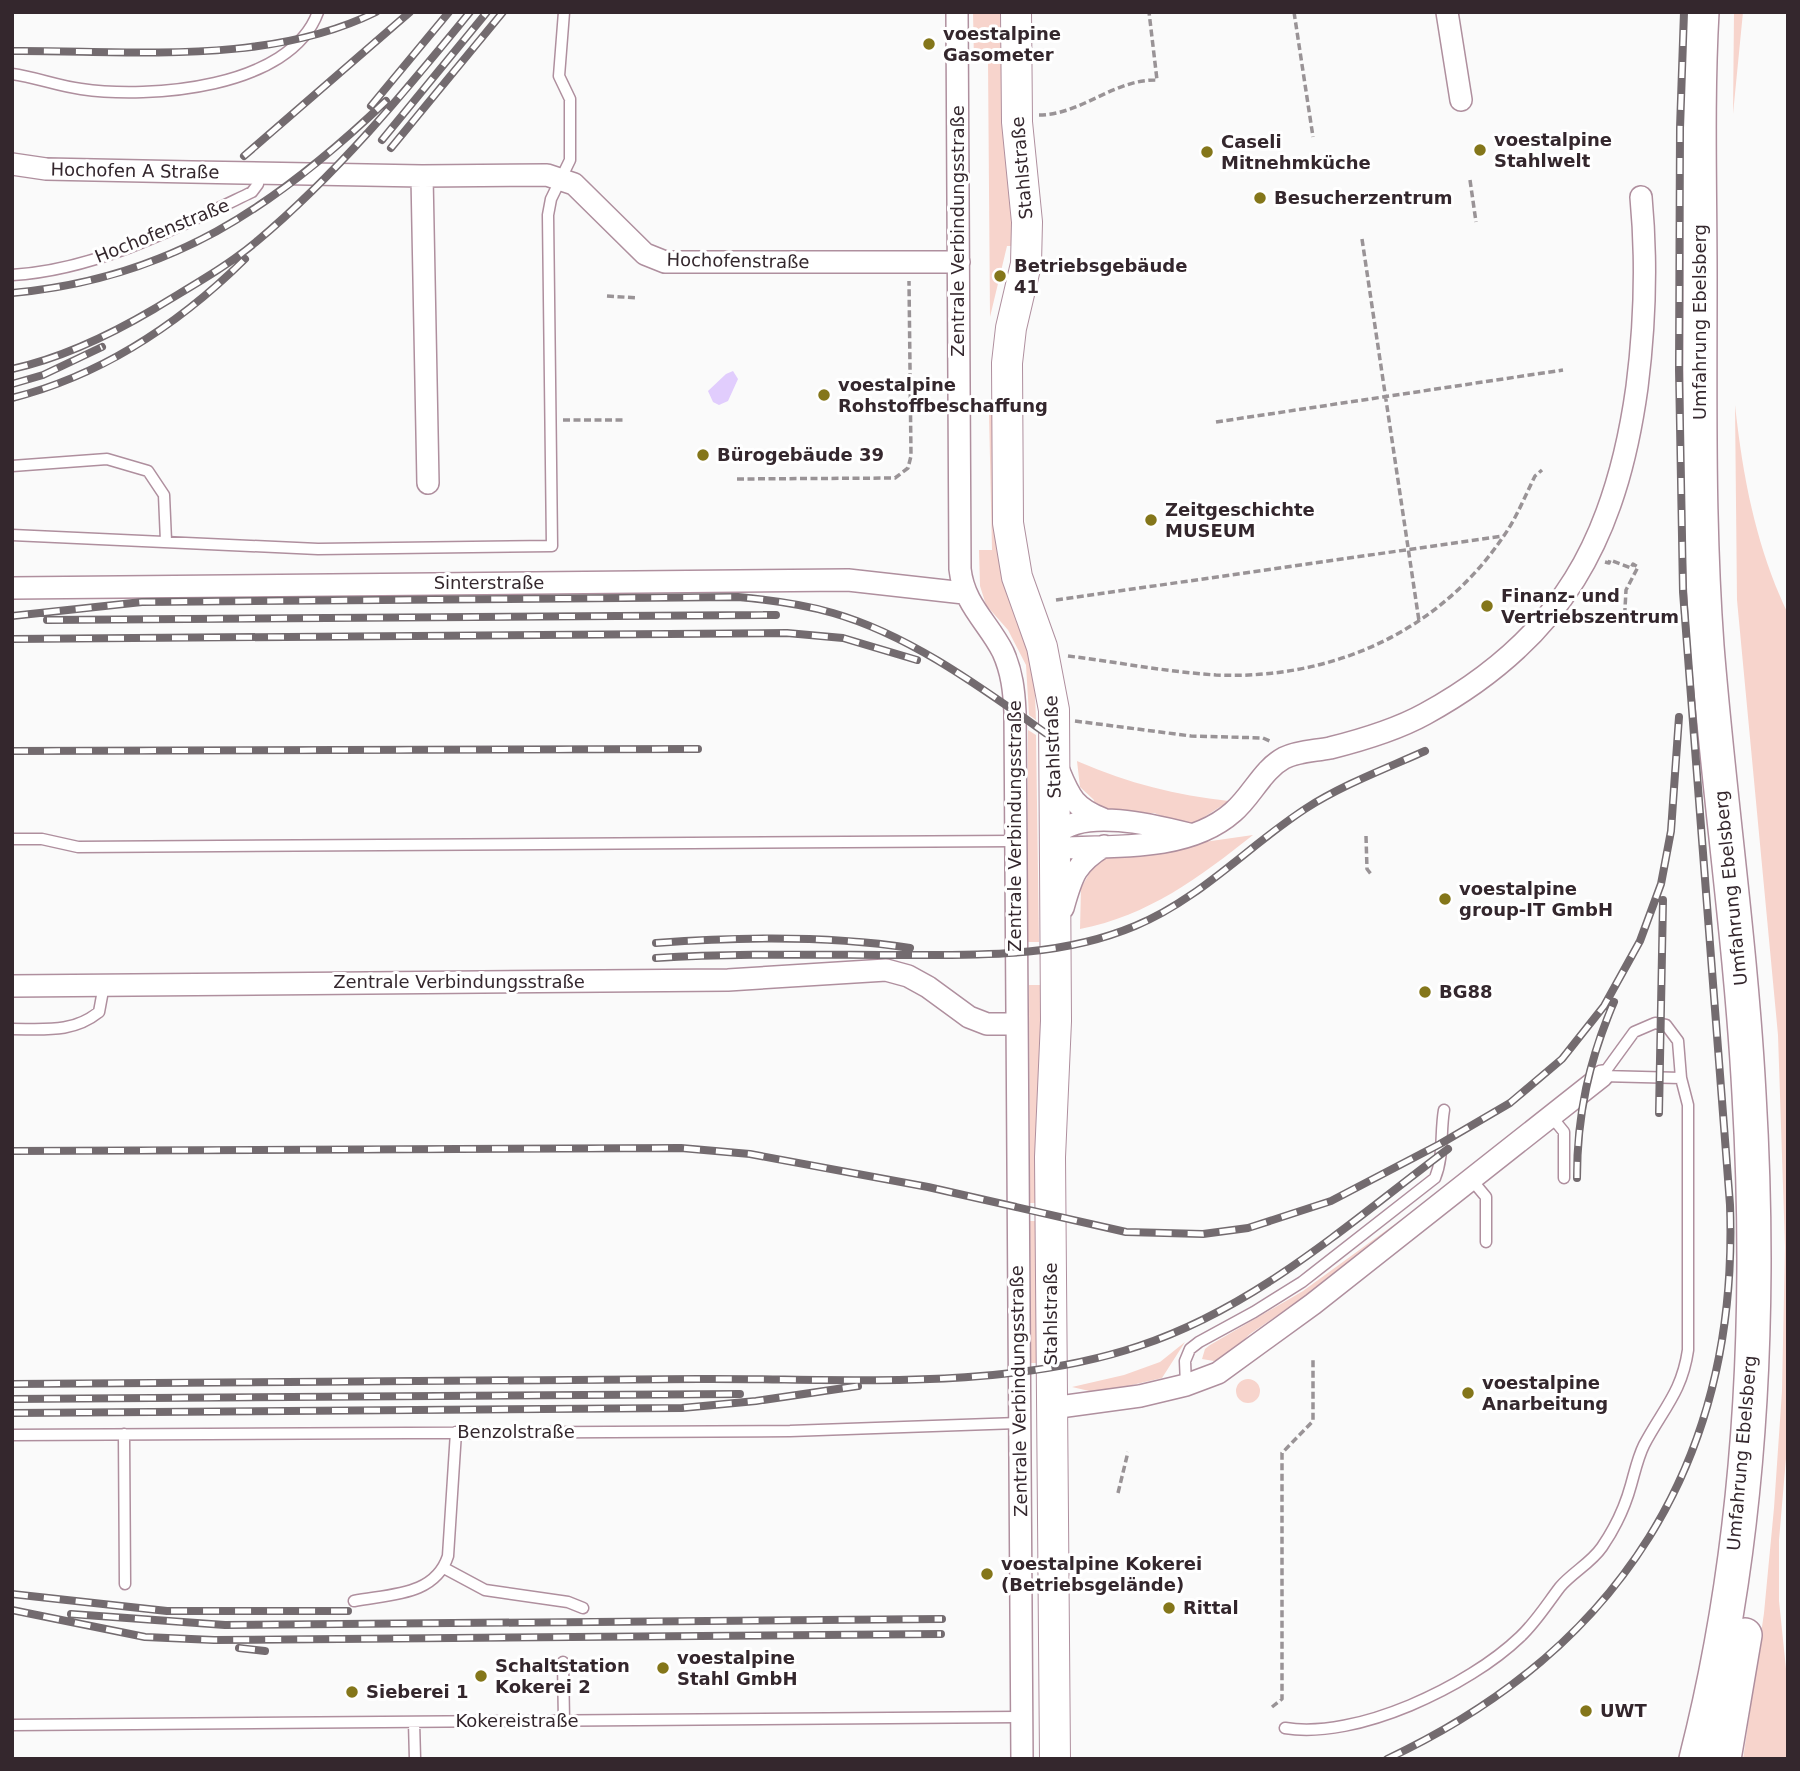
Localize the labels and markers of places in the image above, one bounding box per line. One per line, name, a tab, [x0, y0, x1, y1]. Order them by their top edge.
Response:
place label: voestalpine Gasometer	[943, 23, 1061, 65]
marker: voestalpine Gasometer	[921, 36, 937, 52]
place label: voestalpine Stahlwelt	[1494, 129, 1612, 171]
place label: Caseli Mitnehmküche	[1221, 131, 1371, 173]
marker: voestalpine Stahlwelt	[1472, 142, 1488, 158]
marker: Caseli Mitnehmküche	[1199, 144, 1215, 160]
place label: Besucherzentrum	[1274, 187, 1453, 208]
marker: Besucherzentrum	[1252, 190, 1268, 206]
place label: Betriebsgebäude 41	[1014, 255, 1187, 297]
marker: Betriebsgebäude 41	[992, 268, 1008, 284]
place label: voestalpine Rohstoffbeschaffung	[838, 374, 1048, 416]
marker: voestalpine Rohstoffbeschaffung	[816, 387, 832, 403]
place label: Bürogebäude 39	[717, 444, 884, 465]
marker: Bürogebäude 39	[695, 447, 711, 463]
place label: Zeitgeschichte MUSEUM	[1165, 499, 1315, 541]
marker: Zeitgeschichte MUSEUM	[1143, 512, 1159, 528]
place label: Finanz- und Vertriebszentrum	[1501, 585, 1679, 627]
marker: Finanz- und Vertriebszentrum	[1479, 598, 1495, 614]
place label: voestalpine group-IT GmbH	[1459, 878, 1613, 920]
marker: voestalpine group-IT GmbH	[1437, 891, 1453, 907]
place label: BG88	[1439, 981, 1493, 1002]
marker: BG88	[1417, 984, 1433, 1000]
place label: voestalpine Anarbeitung	[1482, 1372, 1608, 1414]
marker: voestalpine Anarbeitung	[1460, 1385, 1476, 1401]
place label: voestalpine Kokerei (Betriebsgelände)	[1001, 1553, 1202, 1595]
marker: voestalpine Kokerei (Betriebsgelände)	[979, 1566, 995, 1582]
place label: Rittal	[1183, 1597, 1239, 1618]
marker: Rittal	[1161, 1600, 1177, 1616]
place label: voestalpine Stahl GmbH	[677, 1647, 797, 1689]
place label: Schaltstation Kokerei 2	[495, 1655, 630, 1697]
marker: voestalpine Stahl GmbH	[655, 1660, 671, 1676]
marker: Schaltstation Kokerei 2	[473, 1668, 489, 1684]
place label: Sieberei 1	[366, 1681, 468, 1702]
marker: Sieberei 1	[344, 1684, 360, 1700]
place label: UWT	[1600, 1700, 1647, 1721]
marker: UWT	[1578, 1703, 1594, 1719]

